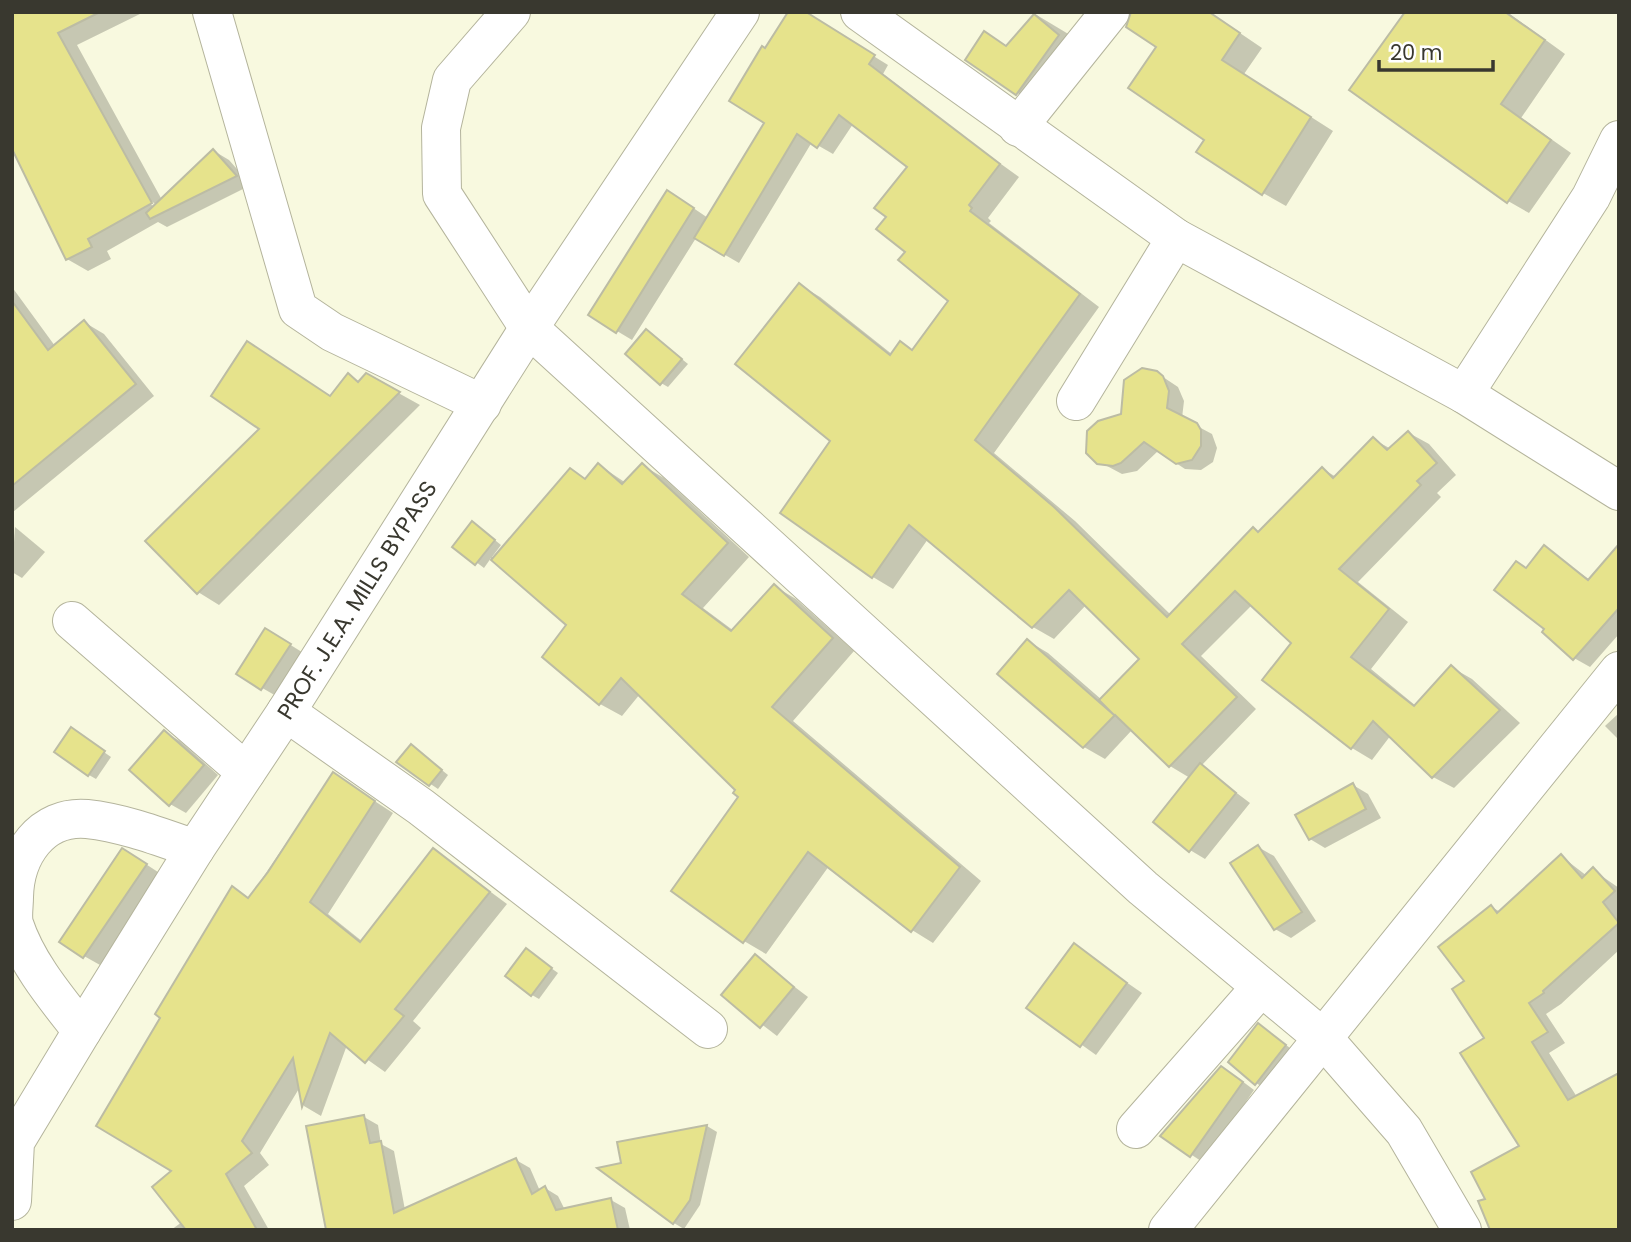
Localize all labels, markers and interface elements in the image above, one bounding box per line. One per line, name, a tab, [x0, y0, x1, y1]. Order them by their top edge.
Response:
scale bar	[1379, 28, 1493, 72]
text: 20 m	[1390, 38, 1443, 67]
street label: PROF. J.E.A. MILLS BYPASS	[269, 475, 444, 725]

